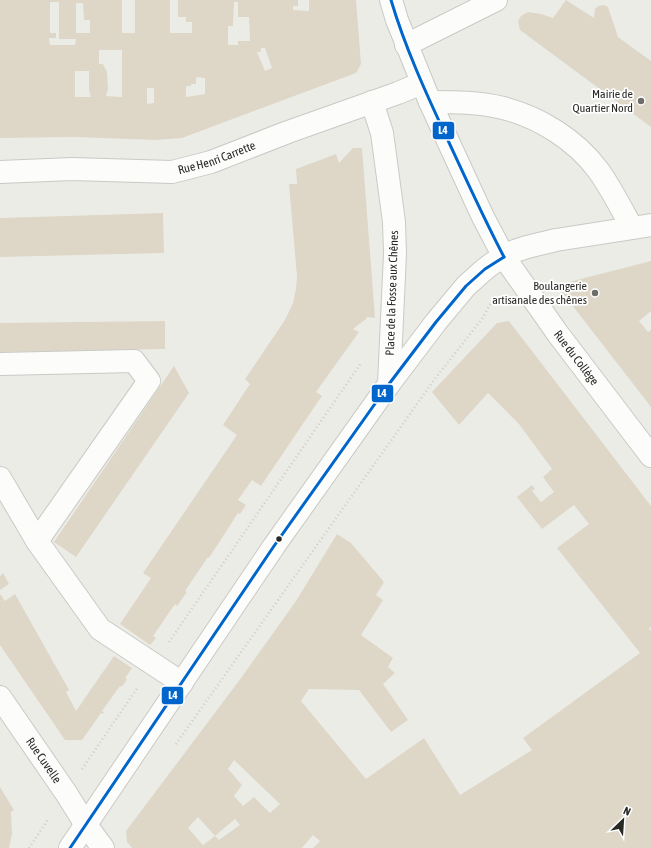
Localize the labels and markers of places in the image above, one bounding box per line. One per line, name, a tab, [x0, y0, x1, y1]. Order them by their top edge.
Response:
place label: Mairie de Quartier Nord	[572, 87, 633, 115]
marker: Mairie de Quartier Nord	[636, 96, 646, 106]
place label: Boulangerie artisanale des chênes	[492, 279, 587, 307]
marker: Boulangerie artisanale des chênes	[590, 288, 600, 298]
unlabelled marker	[274, 534, 284, 544]

